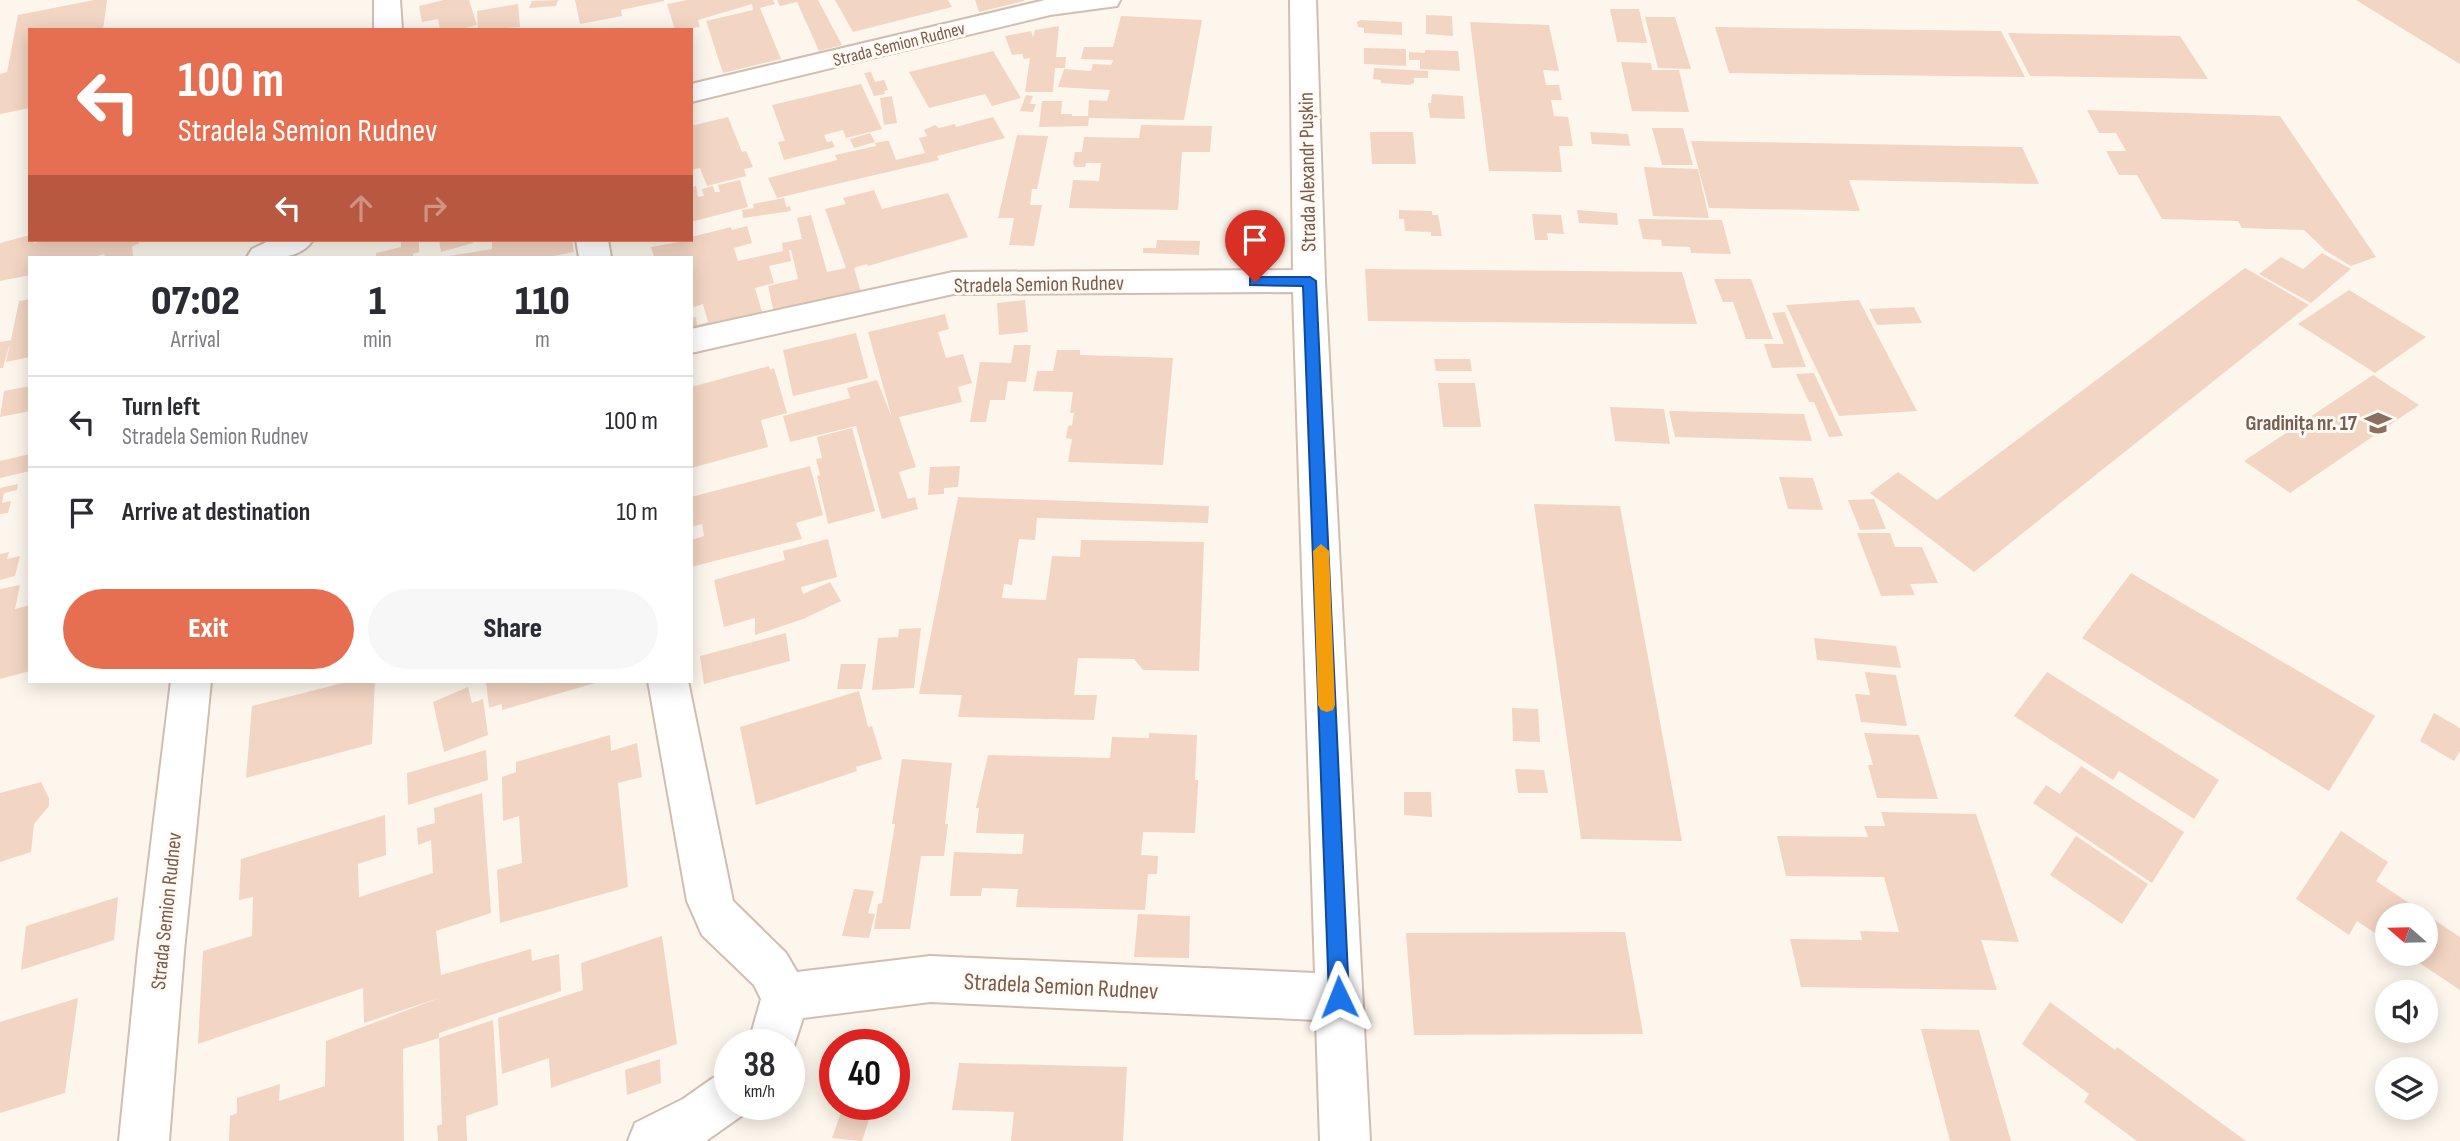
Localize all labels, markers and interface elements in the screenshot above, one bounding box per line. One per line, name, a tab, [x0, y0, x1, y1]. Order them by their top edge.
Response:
street label: Strada Semion Rudnev	[831, 18, 967, 71]
text: 100 m	[178, 52, 284, 111]
icon: left	[63, 56, 154, 147]
street label: Strada Alexandr Pușkin	[1294, 92, 1321, 252]
text: Stradela Semion Rudnev	[178, 112, 437, 151]
icon: left	[269, 189, 307, 227]
icon: ahead	[342, 189, 380, 227]
icon: right	[415, 189, 453, 227]
pin	[1225, 210, 1285, 282]
icon: arrive	[1236, 221, 1274, 259]
street label: Stradela Semion Rudnev	[954, 271, 1124, 298]
text: 07:02	[151, 276, 240, 327]
text: 1	[369, 276, 386, 327]
text: 110	[515, 276, 570, 327]
text: Arrival	[171, 326, 220, 354]
text: min	[363, 326, 392, 354]
text: m	[535, 326, 550, 354]
text: Turn left	[122, 392, 200, 423]
icon: left	[63, 403, 101, 441]
text: 100 m	[605, 406, 658, 437]
school or university icon: Gradinița nr. 17	[2363, 408, 2393, 438]
place label: Gradinița nr. 17	[2245, 411, 2358, 436]
text: Stradela Semion Rudnev	[122, 423, 308, 451]
icon: arrive	[63, 494, 101, 532]
text: Arrive at destination	[122, 497, 310, 528]
text: 10 m	[616, 497, 658, 528]
button: Exit	[63, 589, 354, 669]
button: Share	[368, 589, 658, 669]
street label: Strada Semion Rudnev	[146, 831, 187, 991]
north arrow	[2375, 903, 2438, 966]
map controls	[2375, 903, 2438, 1120]
position arrow	[1302, 960, 1376, 1034]
street label: Stradela Semion Rudnev	[963, 967, 1159, 1006]
button: sound	[2375, 980, 2438, 1043]
speed limit sign: 40	[819, 1029, 910, 1120]
text: 38	[743, 1044, 776, 1087]
button: layers	[2375, 1057, 2438, 1120]
text: km/h	[744, 1081, 775, 1102]

